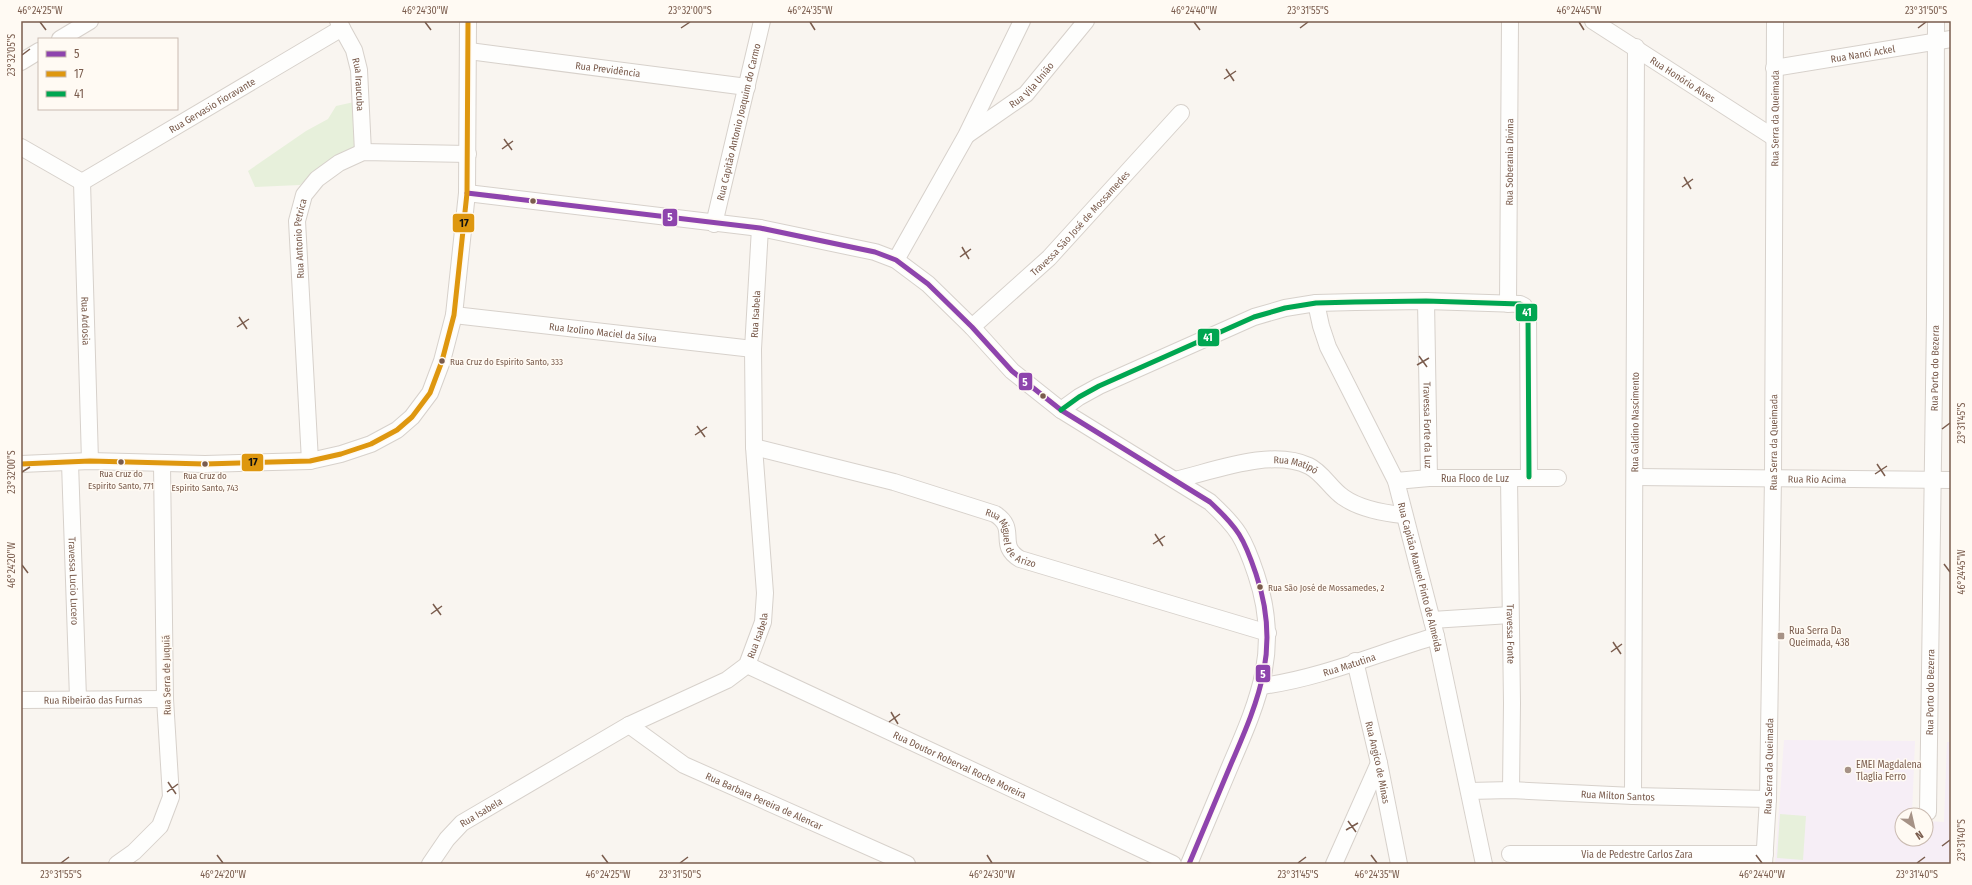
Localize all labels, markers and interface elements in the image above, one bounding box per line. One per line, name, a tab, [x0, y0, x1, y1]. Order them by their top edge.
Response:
text: 46°24'25"W	[18, 5, 63, 17]
text: 46°24'30"W	[402, 5, 448, 17]
text: 23°32'00"S	[668, 5, 712, 17]
text: 46°24'35"W	[787, 5, 833, 17]
text: 46°24'40"W	[1171, 5, 1217, 17]
text: 23°31'55"S	[1287, 5, 1329, 17]
text: 46°24'45"W	[1557, 5, 1602, 17]
text: 23°31'50"S	[1905, 5, 1947, 17]
text: 23°32'05"S	[6, 34, 18, 76]
legend	[38, 38, 178, 110]
street label: Rua Capitão Antonio Joaquim do Carmo	[715, 42, 764, 202]
street label: Rua Nanci Ackel	[1830, 43, 1896, 66]
text: 5	[74, 47, 80, 61]
street label: Rua Honório Alves	[1648, 54, 1717, 105]
street label: Rua Iraucuba	[349, 57, 366, 111]
street label: Rua Previdência	[575, 60, 641, 80]
street label: Rua Vila União	[1007, 60, 1057, 111]
text: 17	[74, 67, 84, 81]
street label: Rua Serra da Queimada	[1769, 70, 1782, 166]
street label: Rua Gervasio Fioravante	[167, 76, 258, 136]
text: 41	[74, 87, 84, 101]
street label: Rua Soberania Divina	[1504, 118, 1516, 206]
street label: Travessa São José de Mossamedes	[1028, 168, 1133, 279]
unlabelled marker	[528, 196, 538, 206]
street label: Rua Antonio Petrica	[292, 197, 310, 279]
line badge: 5	[662, 208, 678, 227]
text: 5	[667, 211, 673, 224]
line badge: 17	[452, 213, 475, 233]
text: 17	[459, 217, 469, 230]
street label: Rua Isabela	[749, 290, 763, 338]
street label: Rua Ardosia	[78, 296, 92, 346]
line badge: 41	[1515, 303, 1538, 322]
text: 41	[1522, 306, 1532, 319]
street label: Rua Izolino Maciel da Silva	[548, 321, 658, 345]
street label: Rua Porto do Bezerra	[1929, 325, 1942, 411]
line badge: 41	[1197, 328, 1220, 347]
text: 41	[1203, 331, 1213, 344]
marker: Rua Cruz do Espirito Santo, 333	[437, 356, 447, 366]
place label: Rua Cruz do Espirito Santo, 333	[450, 357, 563, 367]
line badge: 5	[1018, 372, 1033, 391]
street label: Rua Galdino Nascimento	[1629, 372, 1642, 472]
text: 5	[1022, 376, 1028, 389]
street label: Travessa Forte da Luz	[1420, 382, 1434, 468]
unlabelled marker	[1038, 391, 1048, 401]
street label: Rua Serra da Queimada	[1768, 394, 1780, 490]
text: 23°31'45"S	[1956, 402, 1968, 444]
text: 23°32'00"S	[6, 450, 18, 494]
line badge: 17	[241, 453, 264, 472]
street label: Rua Matipó	[1273, 454, 1320, 477]
text: 17	[248, 456, 258, 469]
marker: Rua Cruz do Espirito Santo, 771	[116, 457, 126, 467]
marker: Rua Cruz do Espirito Santo, 743	[200, 459, 210, 469]
place label: Rua Cruz do Espirito Santo, 771	[88, 469, 154, 491]
place label: Rua Cruz do Espirito Santo, 743	[172, 471, 238, 493]
street label: Rua Floco de Luz	[1441, 473, 1509, 485]
street label: Rua Rio Acima	[1788, 473, 1846, 486]
street label: Rua Capitão Manuel Pinto de Almeida	[1395, 501, 1444, 653]
street label: Rua Miguel de Arizo	[984, 506, 1037, 570]
street label: Travessa Lucio Lucero	[66, 537, 81, 625]
text: 46°24'20"W	[6, 542, 18, 588]
text: 46°24'45"W	[1956, 549, 1968, 594]
marker: Rua São José de Mossamedes, 2	[1255, 582, 1265, 592]
place label: Rua São José de Mossamedes, 2	[1268, 583, 1384, 593]
street label: Travessa Fonte	[1504, 604, 1516, 664]
street label: Rua Isabela	[745, 612, 771, 660]
place label: Rua Serra Da Queimada, 438	[1789, 625, 1849, 649]
marker: Rua Serra Da Queimada, 438	[1776, 631, 1786, 641]
street label: Rua Serra de Juquiá	[160, 635, 174, 715]
street label: Rua Porto do Bezerra	[1924, 649, 1937, 735]
street label: Rua Matutina	[1322, 651, 1377, 679]
line badge: 5	[1255, 664, 1271, 683]
text: 5	[1260, 668, 1266, 681]
street label: Rua Ribeirão das Furnas	[44, 694, 142, 707]
street label: Rua Serra da Queimada	[1762, 718, 1776, 815]
street label: Rua Angico de Minas	[1362, 720, 1392, 805]
street label: Rua Doutor Roberval Roche Moreira	[891, 729, 1028, 802]
place label: EMEI Magdalena Tlaglia Ferro	[1856, 759, 1922, 783]
marker: EMEI Magdalena Tlaglia Ferro	[1843, 765, 1853, 775]
street label: Rua Barbara Pereira de Alencar	[704, 770, 825, 833]
street label: Rua Milton Santos	[1581, 788, 1655, 803]
street label: Rua Isabela	[458, 796, 505, 830]
north arrow	[1894, 807, 1934, 847]
text: 23°31'40"S	[1956, 819, 1968, 861]
text: N	[1913, 828, 1926, 842]
street label: Via de Pedestre Carlos Zara	[1581, 849, 1693, 861]
text: 23°31'55"S	[40, 869, 82, 881]
text: 46°24'20"W	[200, 869, 246, 881]
text: 46°24'25"W	[586, 869, 631, 881]
text: 23°31'50"S	[659, 869, 701, 881]
text: 46°24'30"W	[969, 869, 1015, 881]
text: 23°31'45"S	[1277, 869, 1319, 881]
text: 46°24'35"W	[1354, 869, 1400, 881]
text: 46°24'40"W	[1739, 869, 1785, 881]
text: 23°31'40"S	[1896, 869, 1938, 881]

